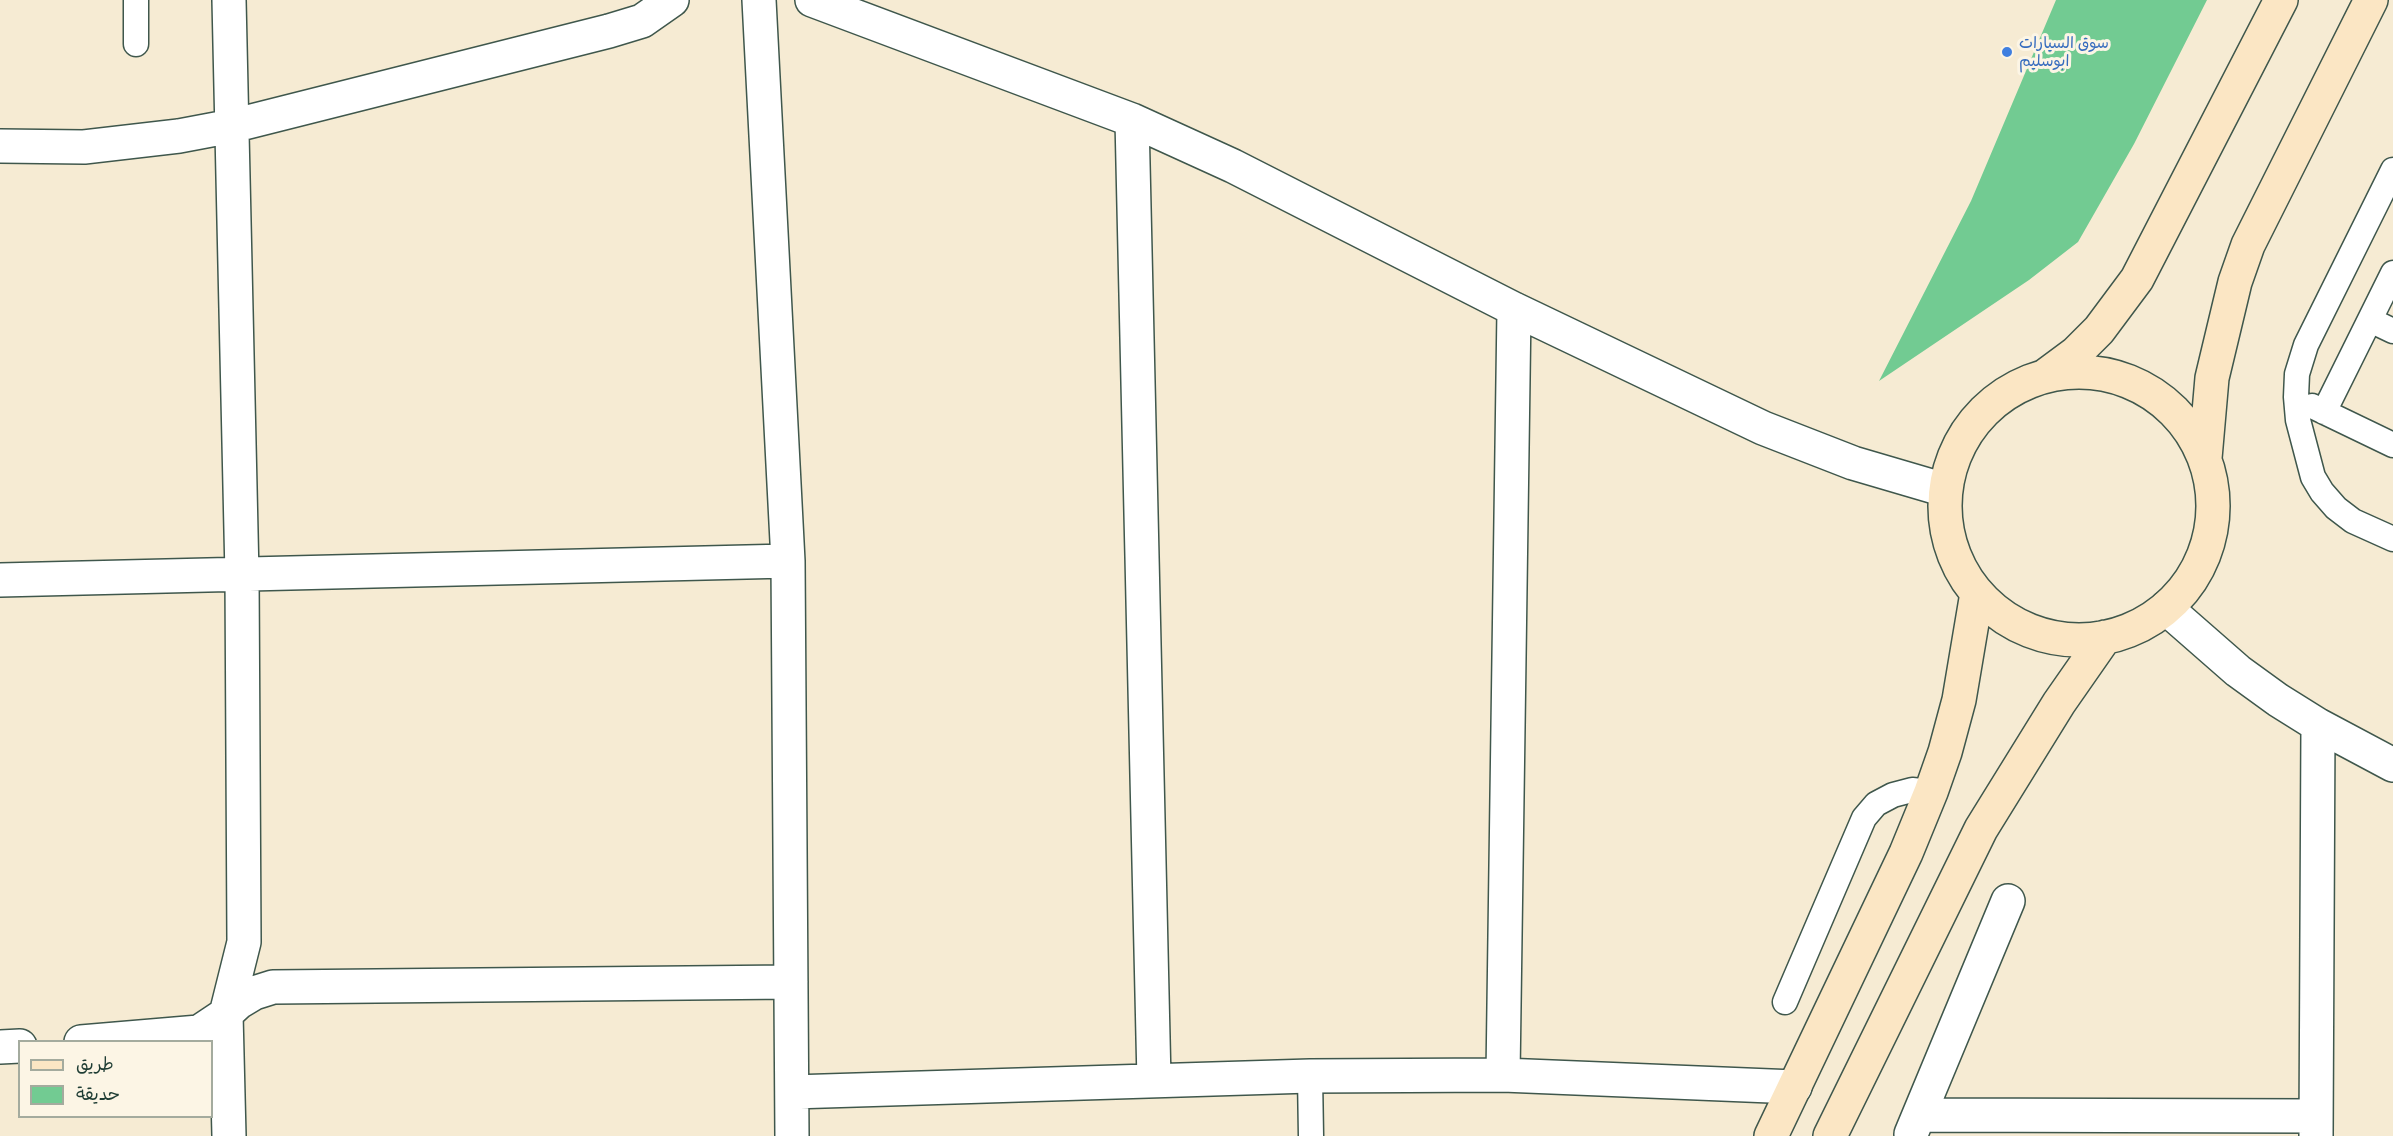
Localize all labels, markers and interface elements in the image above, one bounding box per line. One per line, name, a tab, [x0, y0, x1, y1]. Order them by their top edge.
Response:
place label: سوق السيارات ابوسليم	[2019, 33, 2109, 71]
marker: سوق السيارات ابوسليم	[2000, 45, 2014, 59]
legend	[18, 1040, 213, 1118]
text: طريق	[76, 1052, 114, 1075]
text: حديقة	[76, 1082, 120, 1105]

